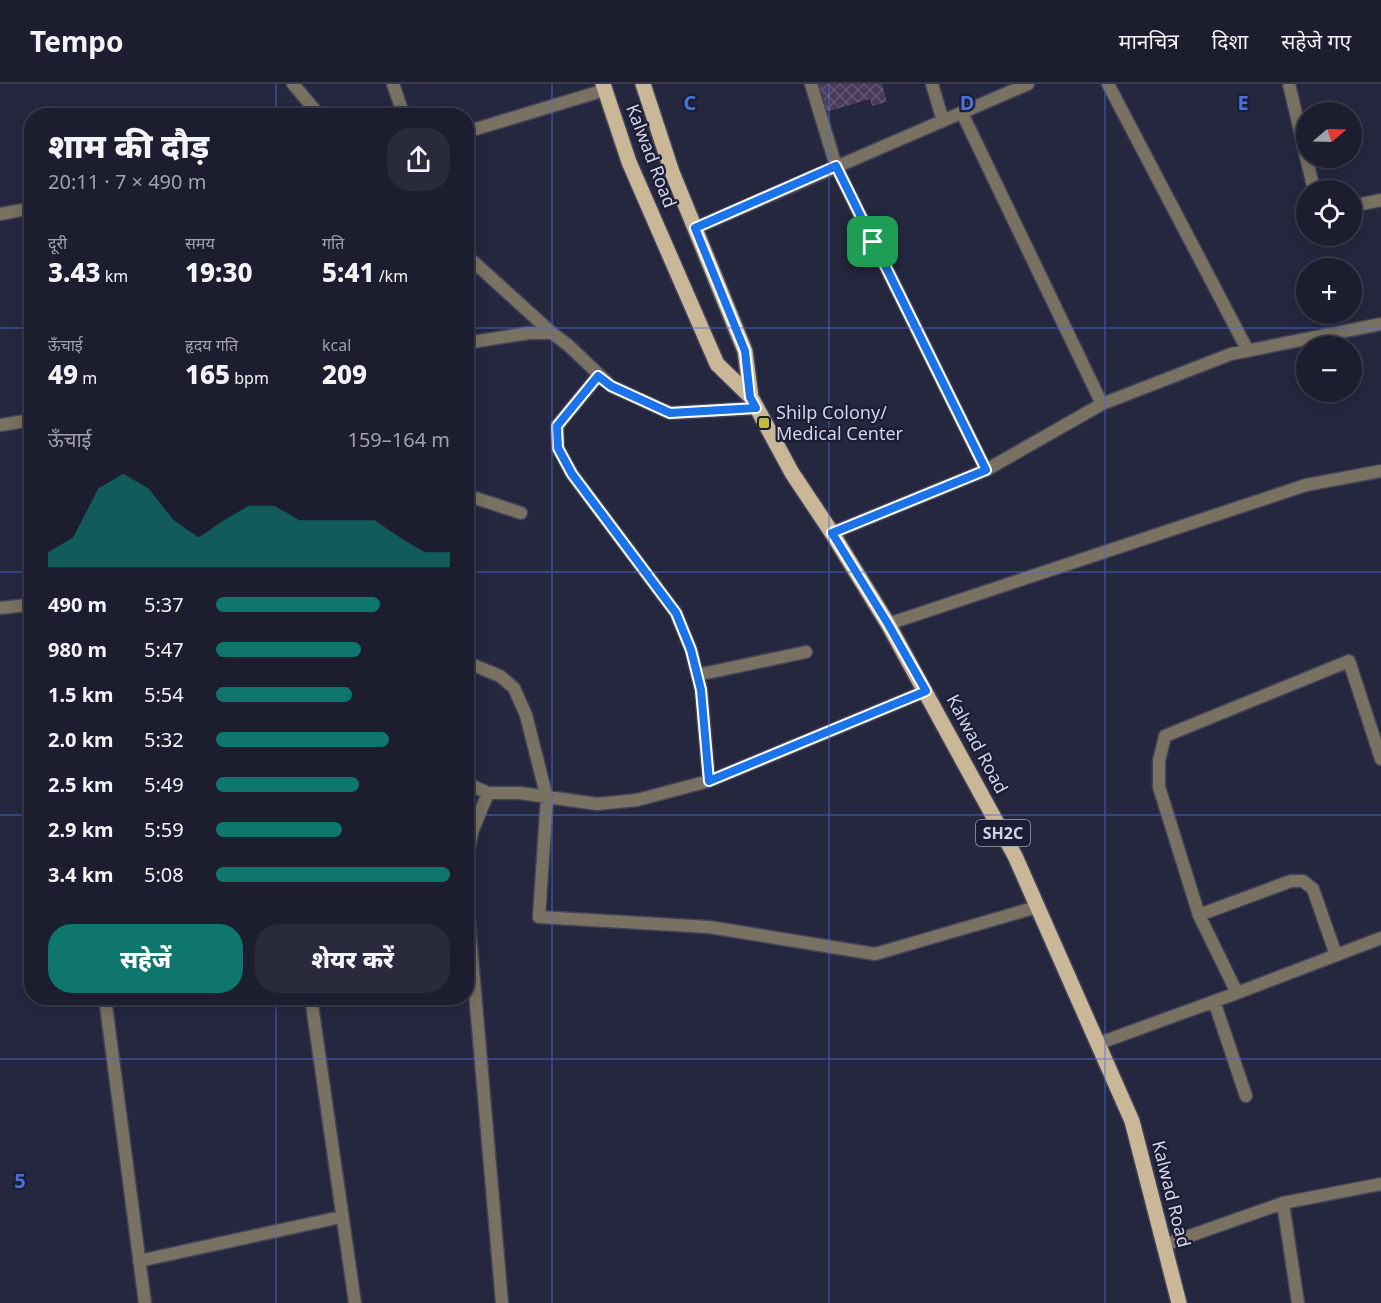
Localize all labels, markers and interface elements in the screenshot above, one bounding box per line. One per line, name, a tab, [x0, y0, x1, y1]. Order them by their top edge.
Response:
text: Tempo	[30, 22, 123, 60]
text: मानचित्र	[1119, 27, 1179, 55]
text: दिशा	[1212, 27, 1248, 55]
text: सहेजे गए	[1281, 27, 1351, 55]
text: C	[684, 89, 697, 116]
text: D	[960, 89, 974, 116]
text: E	[1237, 89, 1249, 116]
street label: Kalwad Road	[621, 100, 683, 211]
north arrow	[1296, 102, 1362, 168]
map controls	[1296, 102, 1362, 402]
text: शाम की दौड़	[48, 123, 209, 168]
button: share	[387, 128, 450, 191]
text: 20:11 · 7 × 490 m	[48, 168, 206, 195]
button: locate	[1296, 180, 1362, 246]
pin	[847, 216, 898, 267]
icon: arrive	[856, 225, 889, 258]
text: दूरी	[48, 232, 67, 254]
text: समय	[185, 232, 215, 254]
text: गति	[322, 232, 344, 254]
text: 3.43	[48, 254, 101, 290]
text: 19:30	[185, 254, 253, 290]
text: 5:41	[322, 254, 375, 290]
button: +	[1296, 258, 1362, 324]
text: km	[101, 265, 128, 287]
text: /km	[375, 265, 408, 287]
text: ऊँचाई	[48, 334, 83, 356]
text: हृदय गति	[185, 334, 238, 356]
text: kcal	[322, 334, 351, 356]
button: −	[1296, 336, 1362, 402]
text: 49	[48, 356, 78, 392]
text: 165	[185, 356, 230, 392]
text: 209	[322, 356, 367, 392]
text: m	[78, 367, 97, 389]
text: bpm	[230, 367, 269, 389]
place label: Shilp Colony/ Medical Center	[776, 400, 904, 445]
marker: Shilp Colony/ Medical Center	[757, 416, 771, 430]
text: ऊँचाई	[48, 426, 91, 453]
text: 159–164 m	[347, 426, 450, 453]
text: 490 m	[48, 591, 107, 618]
text: 5:37	[144, 591, 184, 618]
text: 980 m	[48, 636, 107, 663]
text: 5:47	[144, 636, 184, 663]
text: 1.5 km	[48, 681, 114, 708]
text: 5:54	[144, 681, 184, 708]
street label: Kalwad Road	[942, 690, 1014, 797]
text: 2.0 km	[48, 726, 114, 753]
text: 5:32	[144, 726, 184, 753]
text: 2.5 km	[48, 771, 114, 798]
text: 5:49	[144, 771, 184, 798]
text: 2.9 km	[48, 816, 114, 843]
text: 5:59	[144, 816, 184, 843]
road number: SH2C	[976, 820, 1030, 846]
text: 3.4 km	[48, 861, 114, 888]
text: 5:08	[144, 861, 184, 888]
button: सहेजें	[48, 924, 243, 993]
button: शेयर करें	[255, 924, 450, 993]
street label: Kalwad Road	[1147, 1138, 1197, 1250]
text: 5	[14, 1167, 26, 1194]

